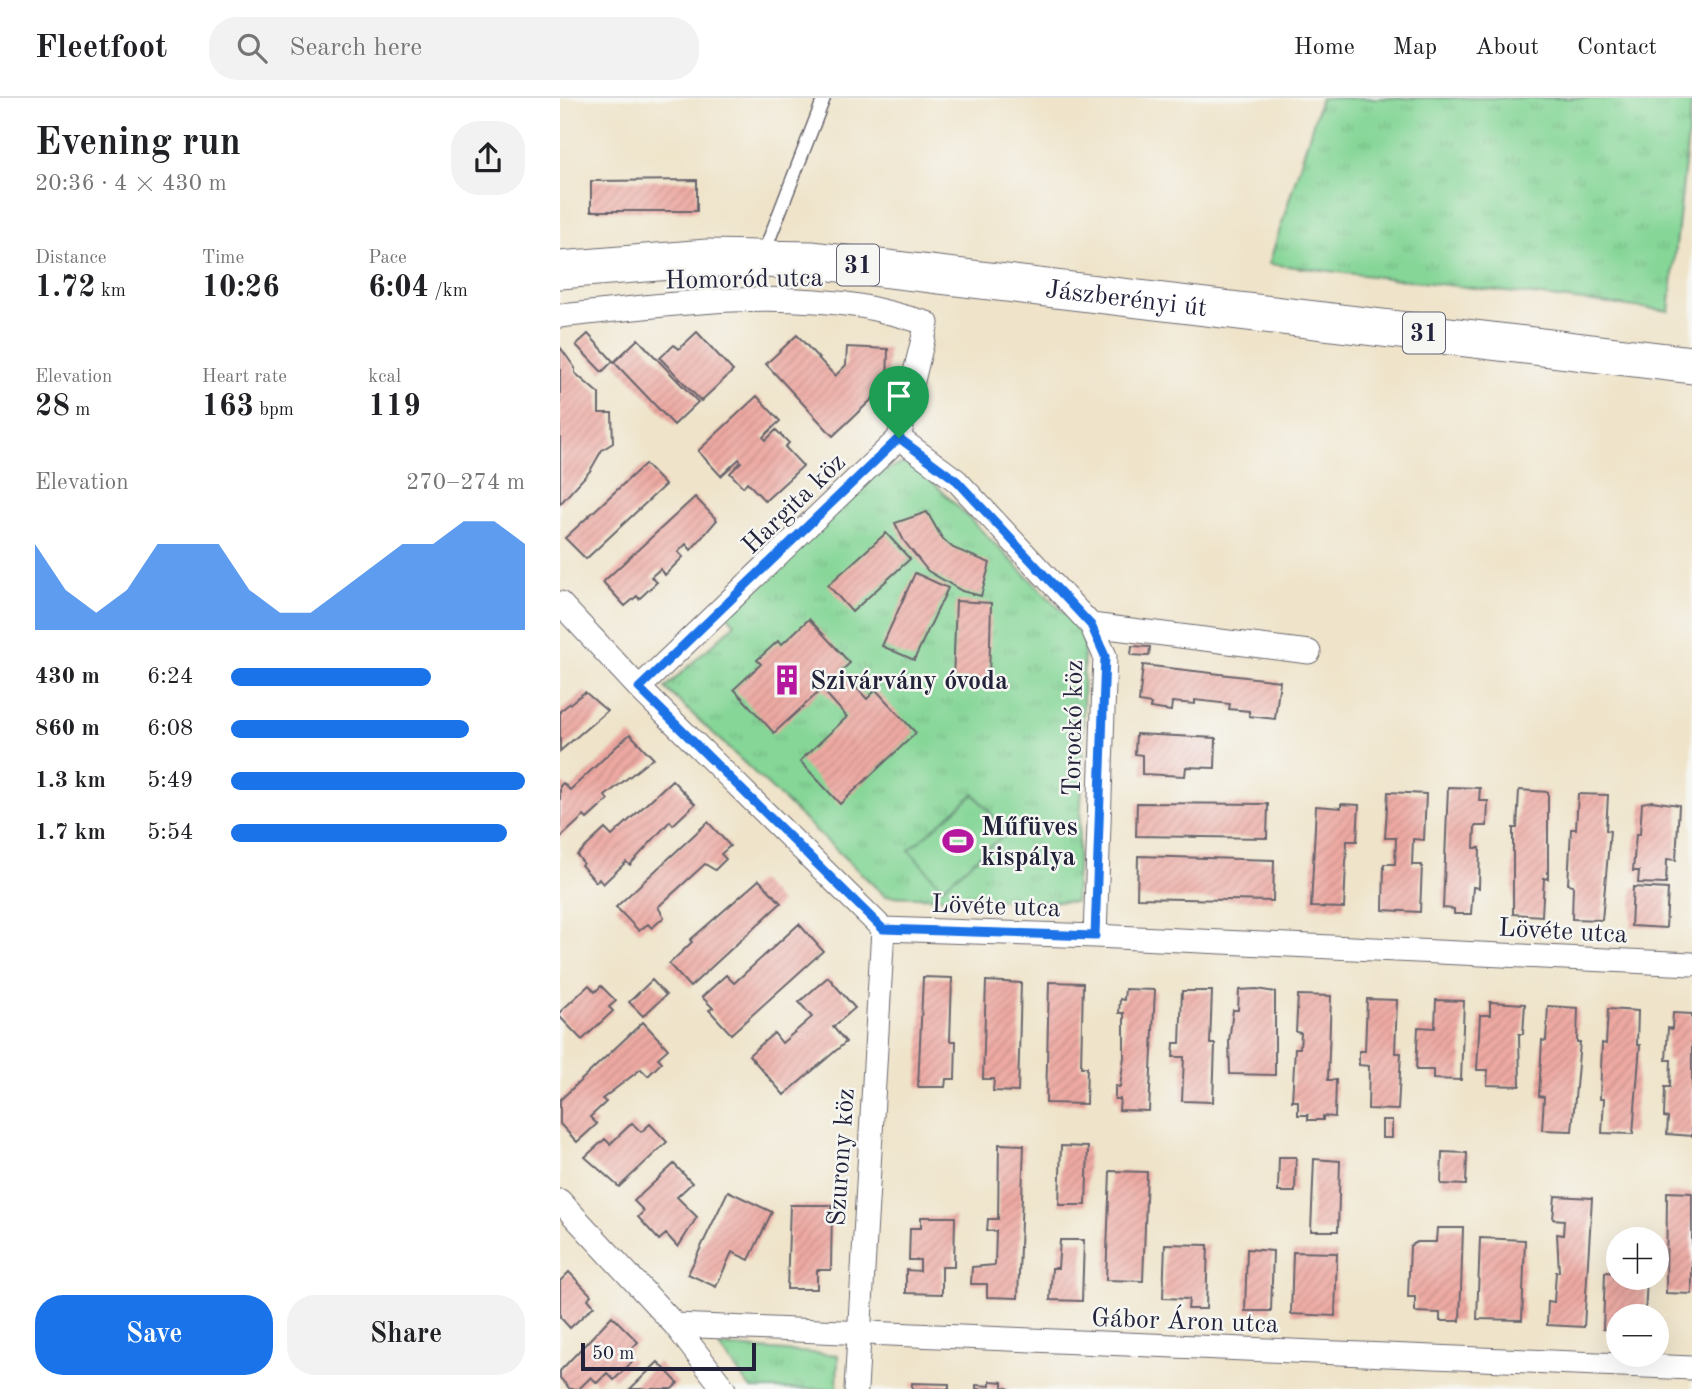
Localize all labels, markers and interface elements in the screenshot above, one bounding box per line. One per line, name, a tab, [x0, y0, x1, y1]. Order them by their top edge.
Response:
search box	[209, 17, 699, 80]
icon: search	[233, 29, 271, 67]
text: Fleetfoot	[35, 32, 167, 65]
text: Search here	[289, 35, 422, 61]
text: Home	[1294, 36, 1355, 60]
text: Map	[1393, 36, 1437, 60]
text: About	[1475, 36, 1539, 60]
text: Contact	[1577, 36, 1657, 60]
button: share	[451, 121, 525, 195]
text: Evening run	[35, 125, 241, 163]
text: 20:36 · 4 × 430 m	[35, 172, 227, 195]
road number: 31	[837, 244, 879, 286]
text: Distance	[35, 249, 107, 268]
text: Time	[202, 249, 244, 268]
text: Pace	[368, 249, 407, 268]
street label: Homoród utca	[665, 266, 824, 294]
text: 1.72	[35, 273, 96, 303]
text: 10:26	[202, 273, 280, 303]
text: 6:04	[368, 273, 429, 303]
street label: Jászberényi út	[1044, 277, 1208, 322]
text: km	[96, 282, 126, 301]
text: /km	[429, 282, 468, 301]
road number: 31	[1403, 312, 1445, 354]
pin	[869, 366, 929, 438]
text: Elevation	[35, 368, 112, 387]
text: Heart rate	[202, 368, 287, 387]
text: kcal	[368, 368, 401, 387]
icon: arrive	[880, 377, 918, 415]
text: 28	[35, 392, 70, 422]
text: 163	[202, 392, 254, 422]
text: 119	[368, 392, 421, 422]
text: m	[70, 401, 90, 420]
text: bpm	[254, 401, 294, 420]
street label: Hargita köz	[738, 449, 851, 560]
text: Elevation	[35, 471, 129, 494]
text: 270–274 m	[406, 471, 525, 494]
street label: Torockó köz	[1060, 660, 1088, 796]
building icon: Szivárvány óvoda	[770, 663, 804, 697]
text: 430 m	[35, 665, 100, 688]
text: 6:24	[147, 665, 193, 688]
place label: Szivárvány óvoda	[810, 669, 1008, 695]
text: 860 m	[35, 717, 100, 740]
text: 6:08	[147, 717, 193, 740]
text: 1.3 km	[35, 769, 106, 792]
text: 5:49	[147, 769, 193, 792]
place label: Műfüves kispálya	[981, 815, 1078, 871]
text: 1.7 km	[35, 821, 106, 844]
text: 5:54	[147, 821, 193, 844]
sports icon: Műfüves kispálya	[941, 824, 975, 858]
street label: Lövéte utca	[931, 892, 1061, 922]
street label: Lövéte utca	[1498, 916, 1628, 948]
street label: Szurony köz	[824, 1087, 860, 1227]
map controls	[1606, 1227, 1669, 1367]
button: +	[1606, 1227, 1669, 1290]
button: Save	[35, 1295, 273, 1375]
button: Share	[287, 1295, 525, 1375]
street label: Gábor Áron utca	[1091, 1302, 1279, 1338]
button: −	[1606, 1304, 1669, 1367]
scale bar	[581, 1340, 756, 1372]
text: 50 m	[592, 1345, 634, 1364]

